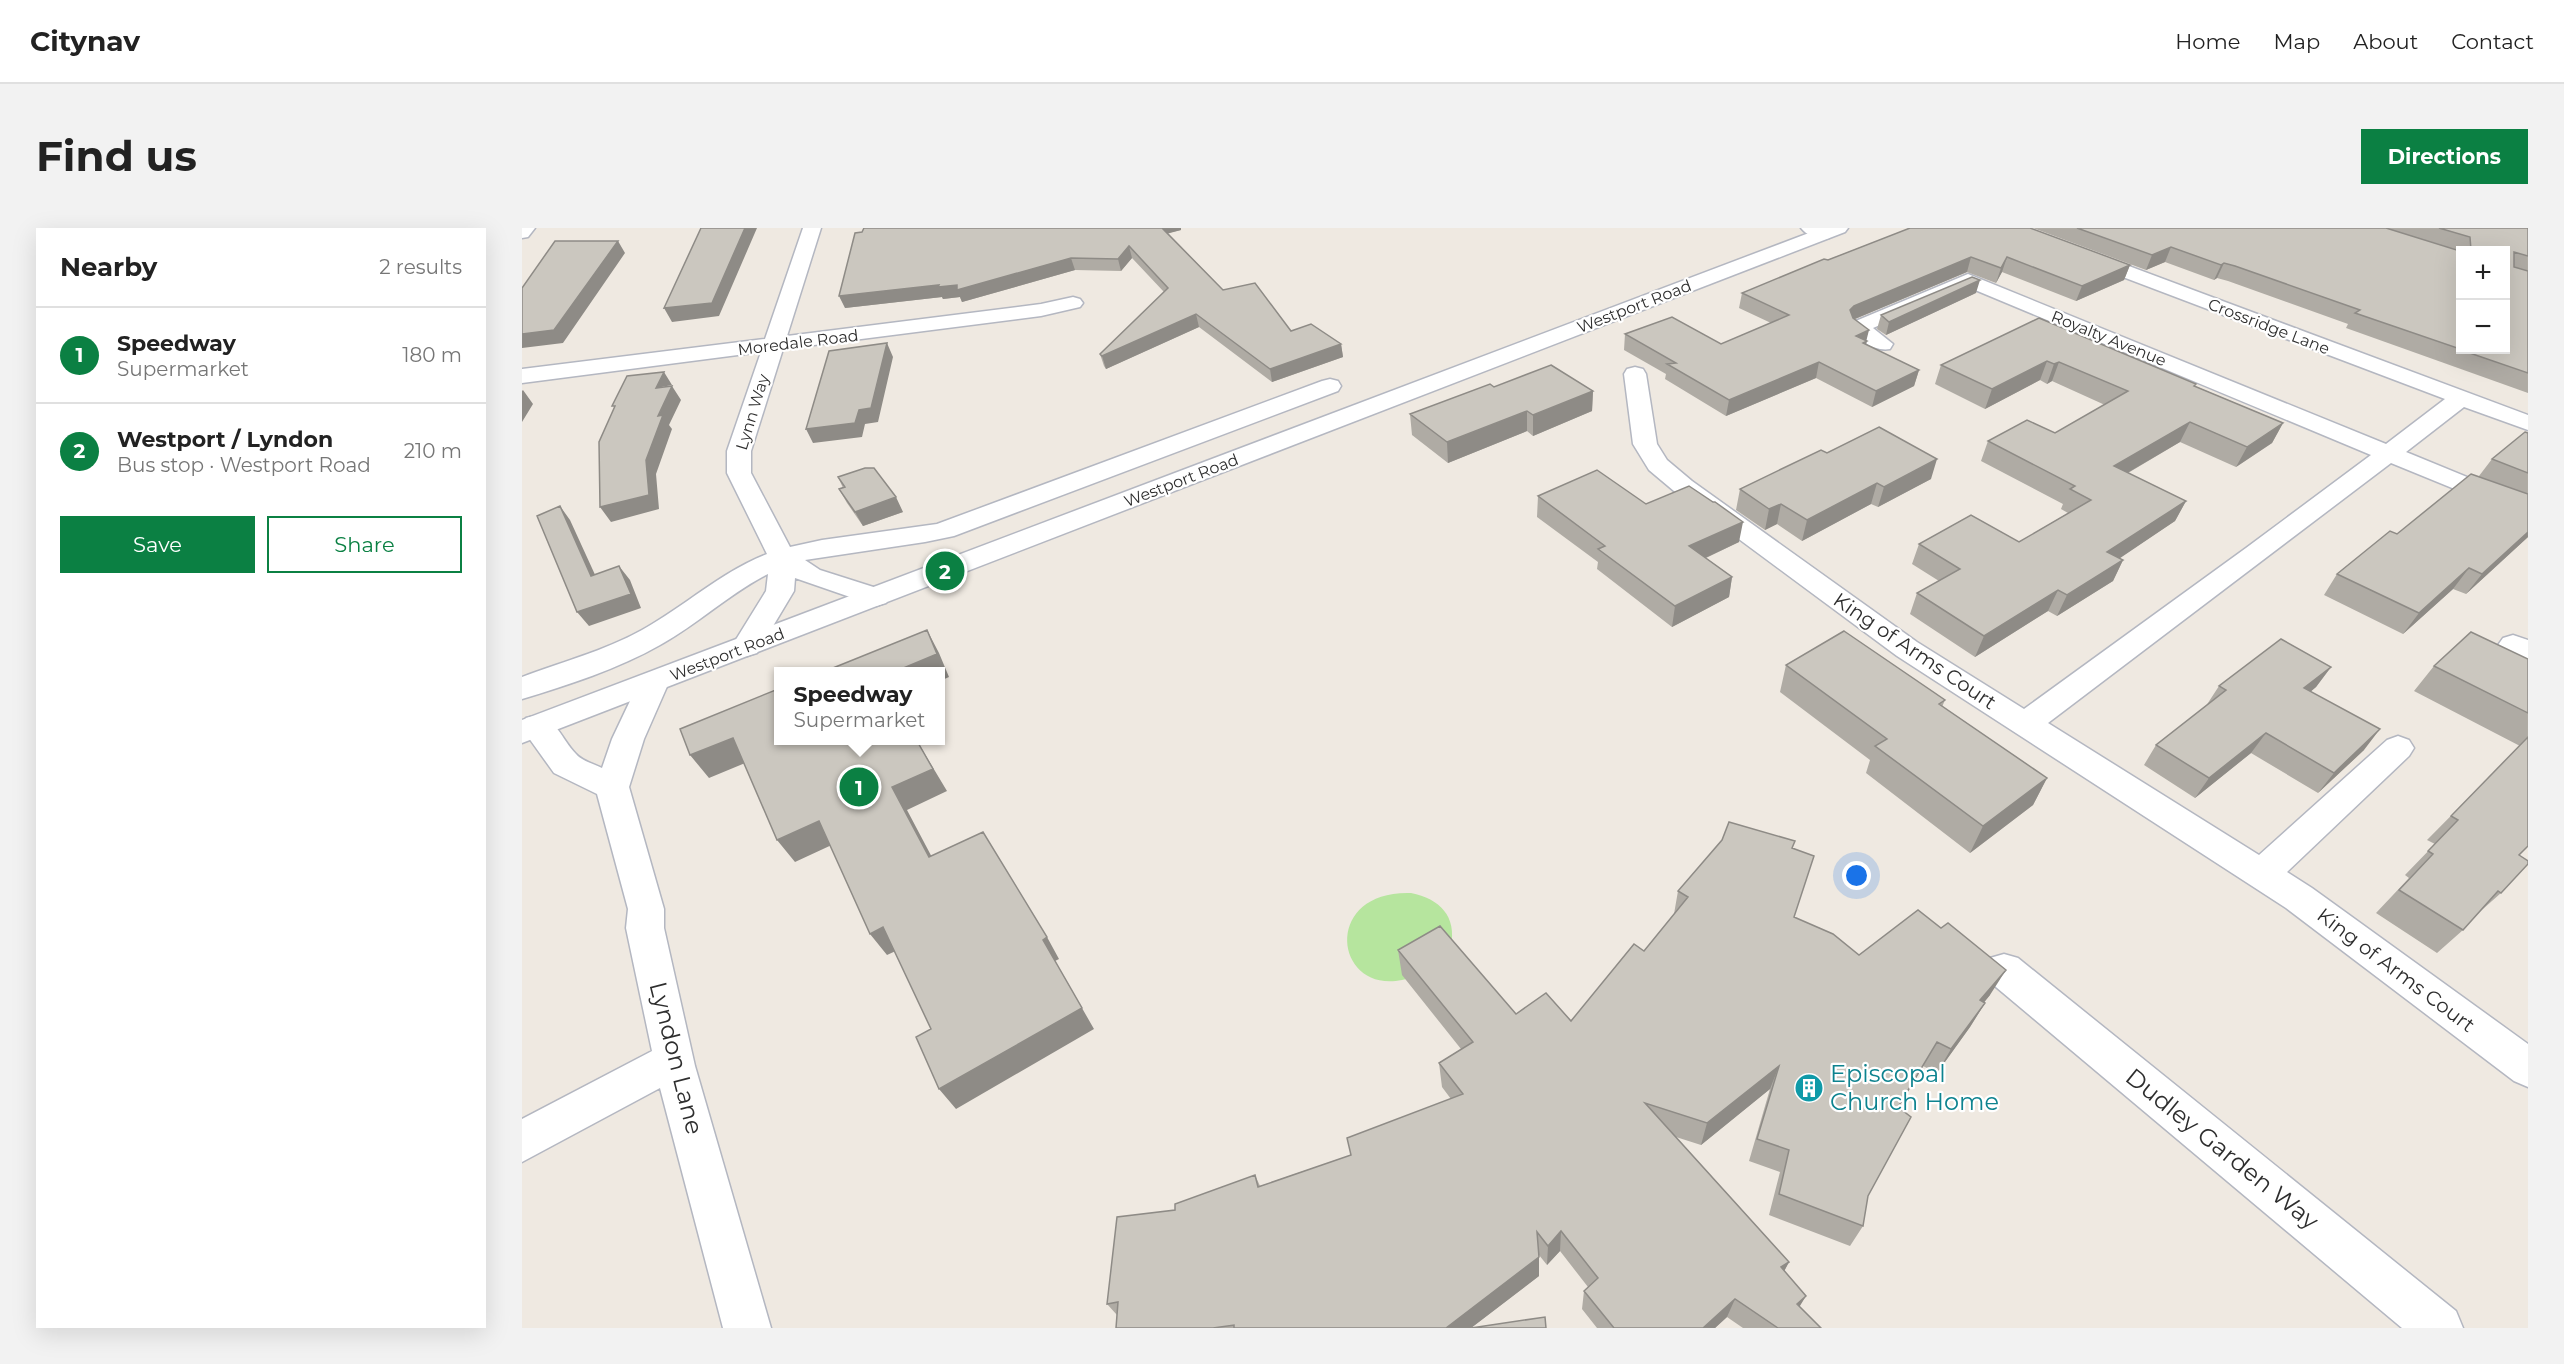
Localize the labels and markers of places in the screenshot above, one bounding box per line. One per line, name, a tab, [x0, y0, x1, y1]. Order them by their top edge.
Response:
pin: 2	[926, 548, 964, 594]
pin: 1	[840, 764, 878, 810]
place label: Episcopal Church Home	[1830, 1059, 1999, 1116]
building icon: Episcopal Church Home	[1793, 1072, 1825, 1104]

